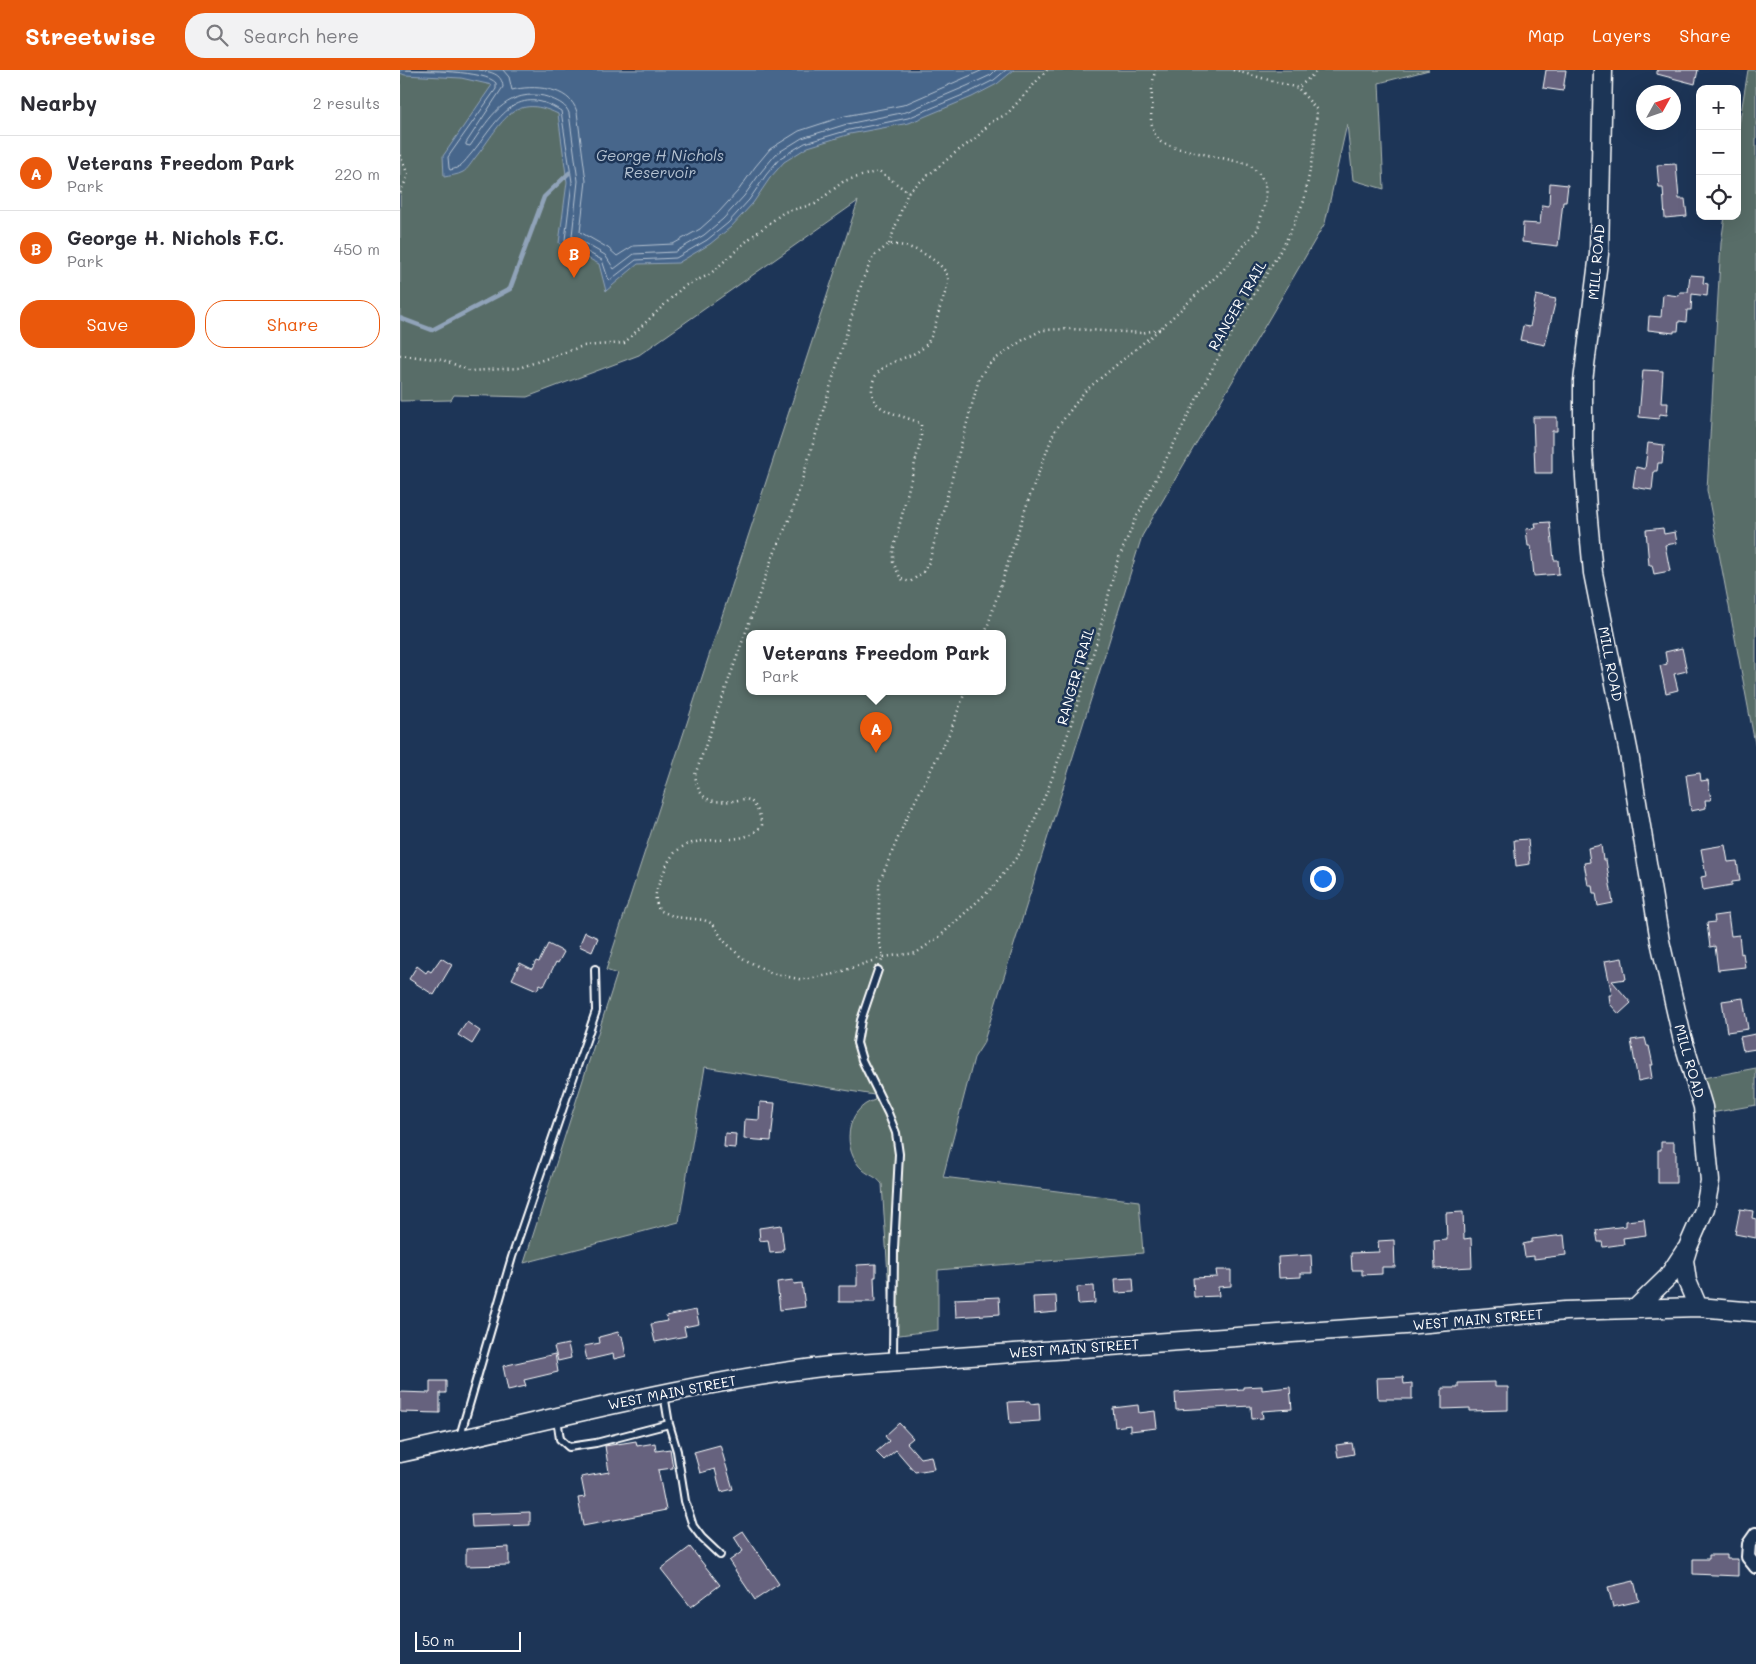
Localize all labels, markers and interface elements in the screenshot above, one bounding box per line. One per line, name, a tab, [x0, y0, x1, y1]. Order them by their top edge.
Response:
search box	[185, 13, 535, 58]
text: Streetwise	[25, 20, 155, 51]
icon: search	[203, 21, 231, 49]
text: Search here	[243, 23, 359, 48]
text: Map	[1528, 23, 1564, 47]
text: Layers	[1592, 23, 1651, 47]
text: Share	[1679, 23, 1731, 47]
north arrow	[1636, 85, 1681, 130]
map controls	[1696, 85, 1741, 220]
button: +	[1696, 85, 1741, 130]
text: Nearby	[20, 89, 97, 116]
text: 2 results	[313, 92, 380, 113]
button: −	[1696, 130, 1741, 175]
water label: George H Nichols Reservoir	[596, 145, 724, 182]
text: Veterans Freedom Park	[67, 150, 295, 175]
text: A	[30, 163, 42, 184]
text: 220 m	[334, 163, 380, 184]
text: Park	[67, 175, 103, 196]
button: locate	[1696, 175, 1741, 220]
street label: MILL ROAD	[1583, 223, 1609, 301]
text: George H. Nichols F.C.	[67, 225, 284, 250]
pin: B	[558, 237, 590, 278]
text: B	[31, 238, 41, 259]
text: 450 m	[334, 238, 380, 259]
text: Park	[67, 250, 103, 271]
street label: RANGER TRAIL	[1204, 256, 1271, 353]
button: Save	[20, 300, 195, 348]
button: Share	[205, 300, 380, 348]
street label: RANGER TRAIL	[1052, 624, 1098, 727]
street label: MILL ROAD	[1594, 625, 1628, 703]
popup	[746, 630, 1006, 695]
text: Veterans Freedom Park	[762, 640, 990, 665]
text: Park	[762, 665, 799, 686]
pin: A	[860, 712, 892, 753]
your location	[1310, 866, 1336, 892]
street label: MILL ROAD	[1670, 1022, 1710, 1100]
street label: WEST MAIN STREET	[1412, 1304, 1544, 1334]
street label: WEST MAIN STREET	[1008, 1334, 1140, 1362]
street label: WEST MAIN STREET	[606, 1370, 738, 1414]
scale bar	[415, 1629, 521, 1652]
text: 50 m	[422, 1631, 454, 1650]

